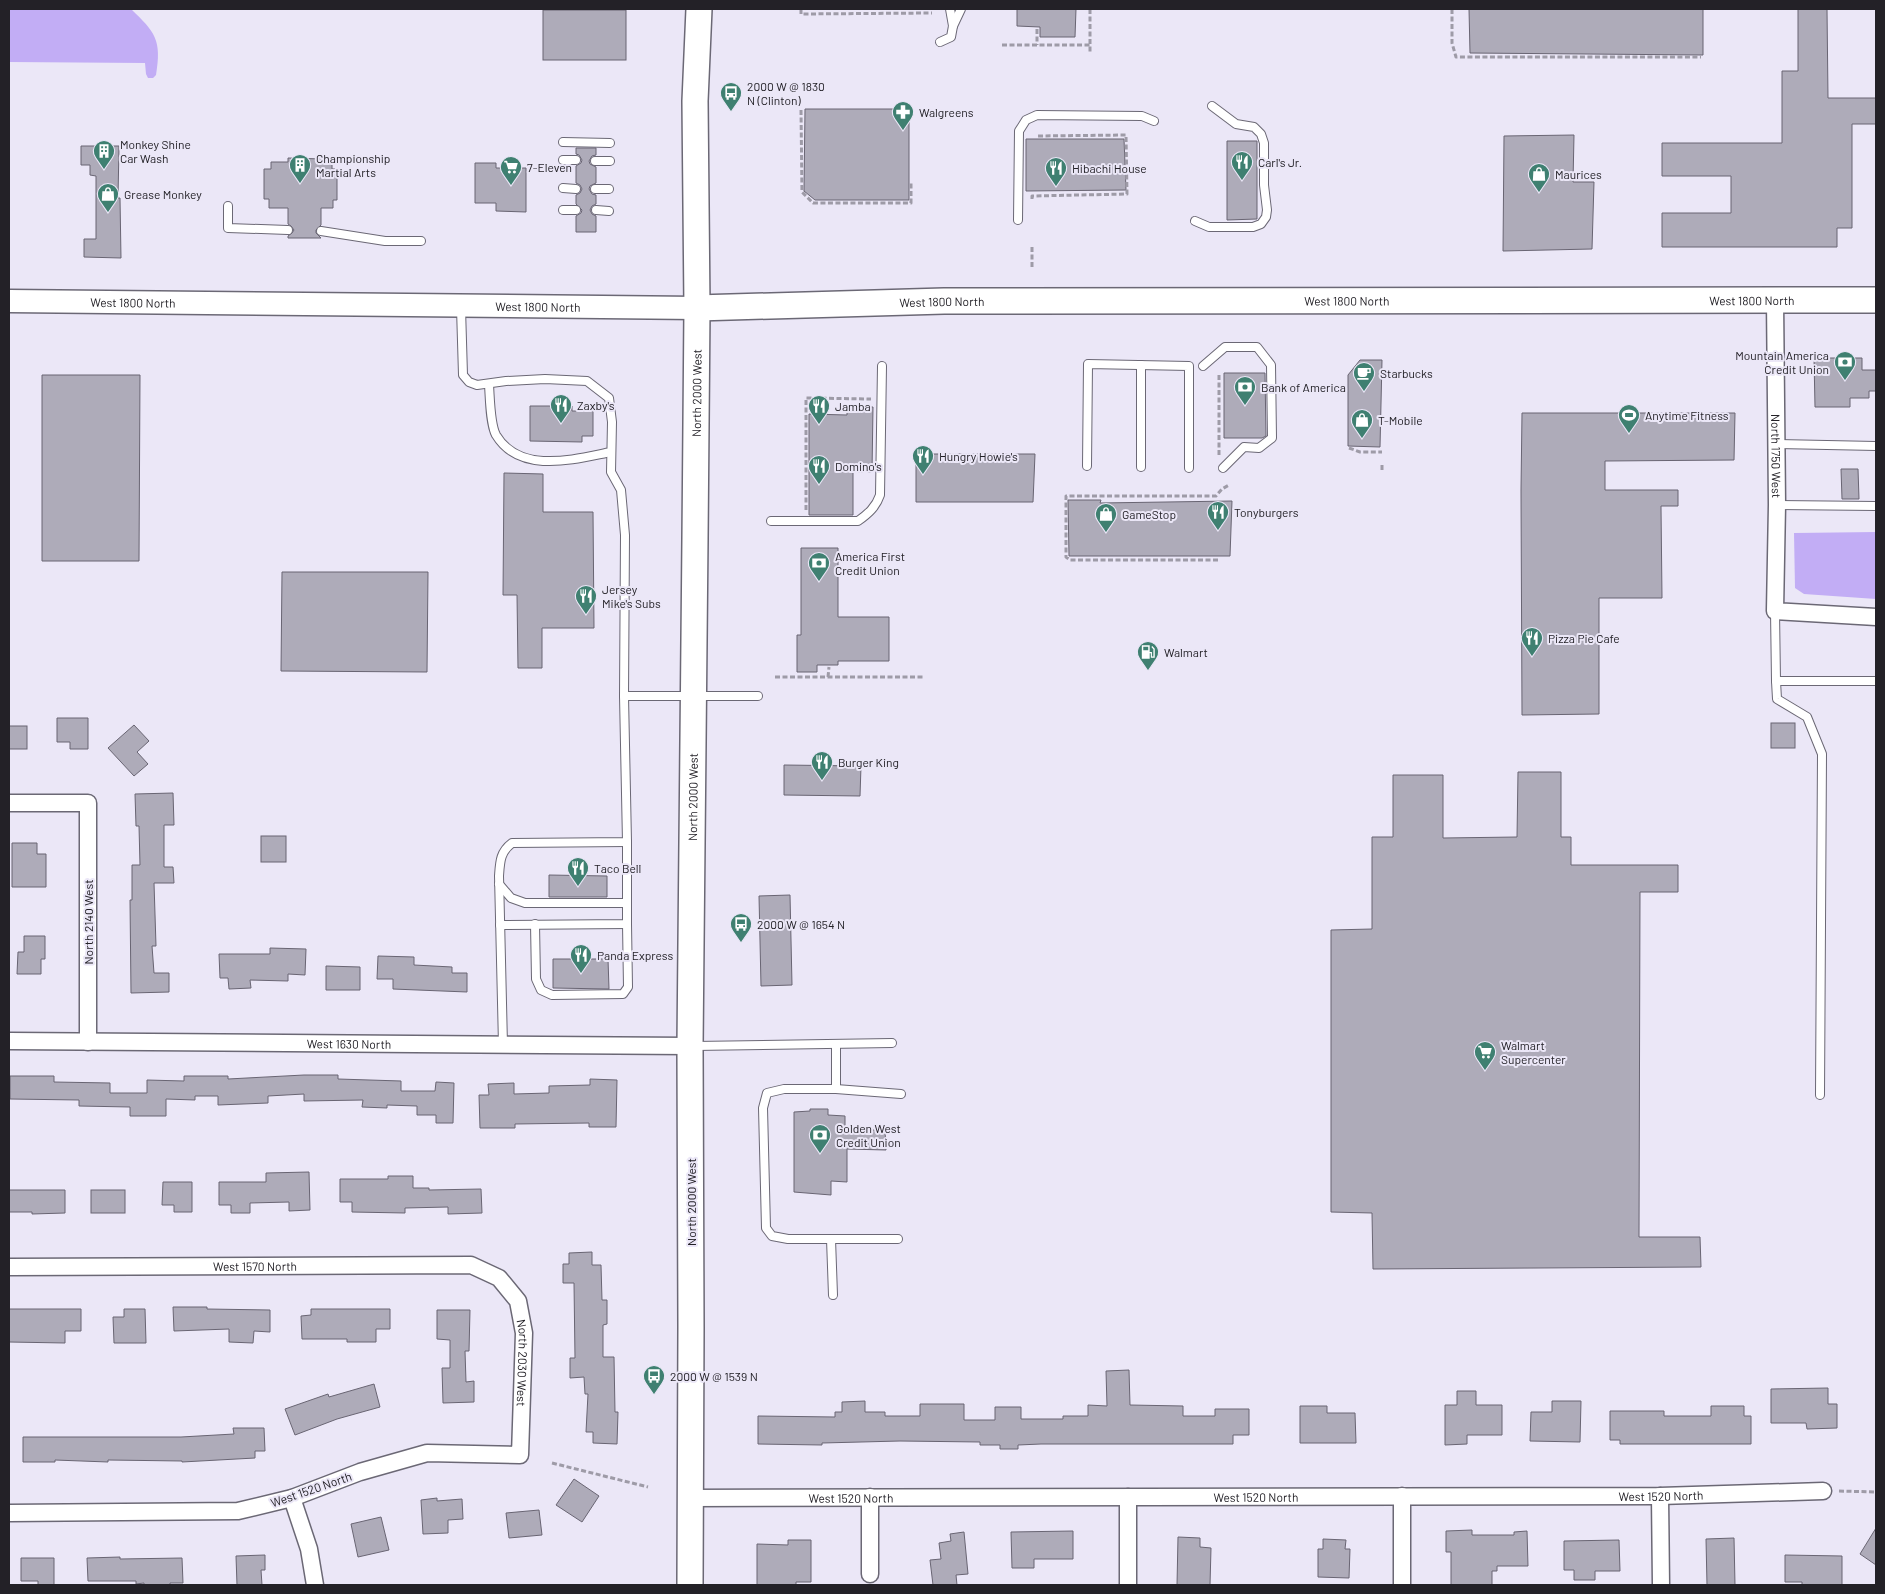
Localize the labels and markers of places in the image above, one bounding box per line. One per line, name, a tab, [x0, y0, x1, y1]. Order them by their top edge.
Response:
place label: 2000 W @ 1830 N (Clinton)	[747, 79, 825, 107]
bus stop icon: 2000 W @ 1830 N (Clinton)	[719, 81, 743, 112]
pharmacy icon: Walgreens	[891, 100, 915, 131]
place label: Walgreens	[919, 105, 974, 119]
place label: Monkey Shine Car Wash	[120, 137, 191, 165]
building icon: Monkey Shine Car Wash	[92, 139, 116, 170]
restaurant icon: Carl's Jr.	[1230, 150, 1254, 181]
place label: Championship Martial Arts	[316, 151, 390, 179]
building icon: Championship Martial Arts	[288, 153, 312, 184]
supermarket icon: 7-Eleven	[499, 155, 523, 186]
place label: Carl's Jr.	[1258, 155, 1302, 169]
restaurant icon: Hibachi House	[1044, 156, 1068, 187]
place label: 7-Eleven	[527, 160, 572, 174]
place label: Hibachi House	[1072, 161, 1147, 175]
shop icon: Maurices	[1527, 162, 1551, 193]
place label: Maurices	[1555, 167, 1602, 181]
shop icon: Grease Monkey	[96, 182, 120, 213]
place label: Grease Monkey	[124, 187, 202, 201]
place label: Mountain America Credit Union	[1735, 348, 1829, 376]
bank icon: Mountain America Credit Union	[1833, 350, 1857, 381]
cafe icon: Starbucks	[1352, 361, 1376, 392]
place label: Starbucks	[1380, 366, 1433, 380]
bank icon: Bank of America	[1233, 375, 1257, 406]
place label: Bank of America	[1261, 380, 1346, 394]
restaurant icon: Zaxby's	[549, 393, 573, 424]
restaurant icon: Jamba	[807, 394, 831, 425]
place label: Zaxby's	[577, 398, 615, 412]
place label: Jamba	[835, 399, 871, 413]
sports icon: Anytime Fitness	[1617, 403, 1641, 434]
shop icon: T-Mobile	[1350, 408, 1374, 439]
place label: Anytime Fitness	[1645, 408, 1729, 422]
place label: T-Mobile	[1378, 413, 1423, 427]
restaurant icon: Hungry Howie's	[911, 444, 935, 475]
place label: Hungry Howie's	[939, 449, 1018, 463]
restaurant icon: Domino's	[807, 454, 831, 485]
place label: Domino's	[835, 459, 882, 473]
restaurant icon: Tonyburgers	[1206, 500, 1230, 531]
shop icon: GameStop	[1094, 502, 1118, 533]
place label: Tonyburgers	[1234, 505, 1299, 519]
place label: GameStop	[1122, 507, 1176, 521]
place label: America First Credit Union	[835, 549, 905, 577]
bank icon: America First Credit Union	[807, 551, 831, 582]
place label: Jersey Mike's Subs	[602, 582, 661, 610]
restaurant icon: Jersey Mike's Subs	[574, 584, 598, 615]
restaurant icon: Pizza Pie Cafe	[1520, 626, 1544, 657]
place label: Pizza Pie Cafe	[1548, 631, 1620, 645]
fuel station icon: Walmart	[1136, 640, 1160, 671]
place label: Walmart	[1164, 645, 1208, 659]
restaurant icon: Burger King	[810, 750, 834, 781]
place label: Burger King	[838, 755, 899, 769]
restaurant icon: Taco Bell	[566, 856, 590, 887]
place label: Taco Bell	[594, 861, 641, 875]
bus stop icon: 2000 W @ 1654 N	[729, 912, 753, 943]
place label: 2000 W @ 1654 N	[757, 917, 845, 931]
restaurant icon: Panda Express	[569, 943, 593, 974]
place label: Panda Express	[597, 948, 673, 962]
place label: Walmart Supercenter	[1501, 1038, 1566, 1066]
supermarket icon: Walmart Supercenter	[1473, 1040, 1497, 1071]
place label: Golden West Credit Union	[836, 1121, 901, 1149]
bank icon: Golden West Credit Union	[808, 1123, 832, 1154]
bus stop icon: 2000 W @ 1539 N	[642, 1364, 666, 1395]
place label: 2000 W @ 1539 N	[670, 1369, 758, 1383]

